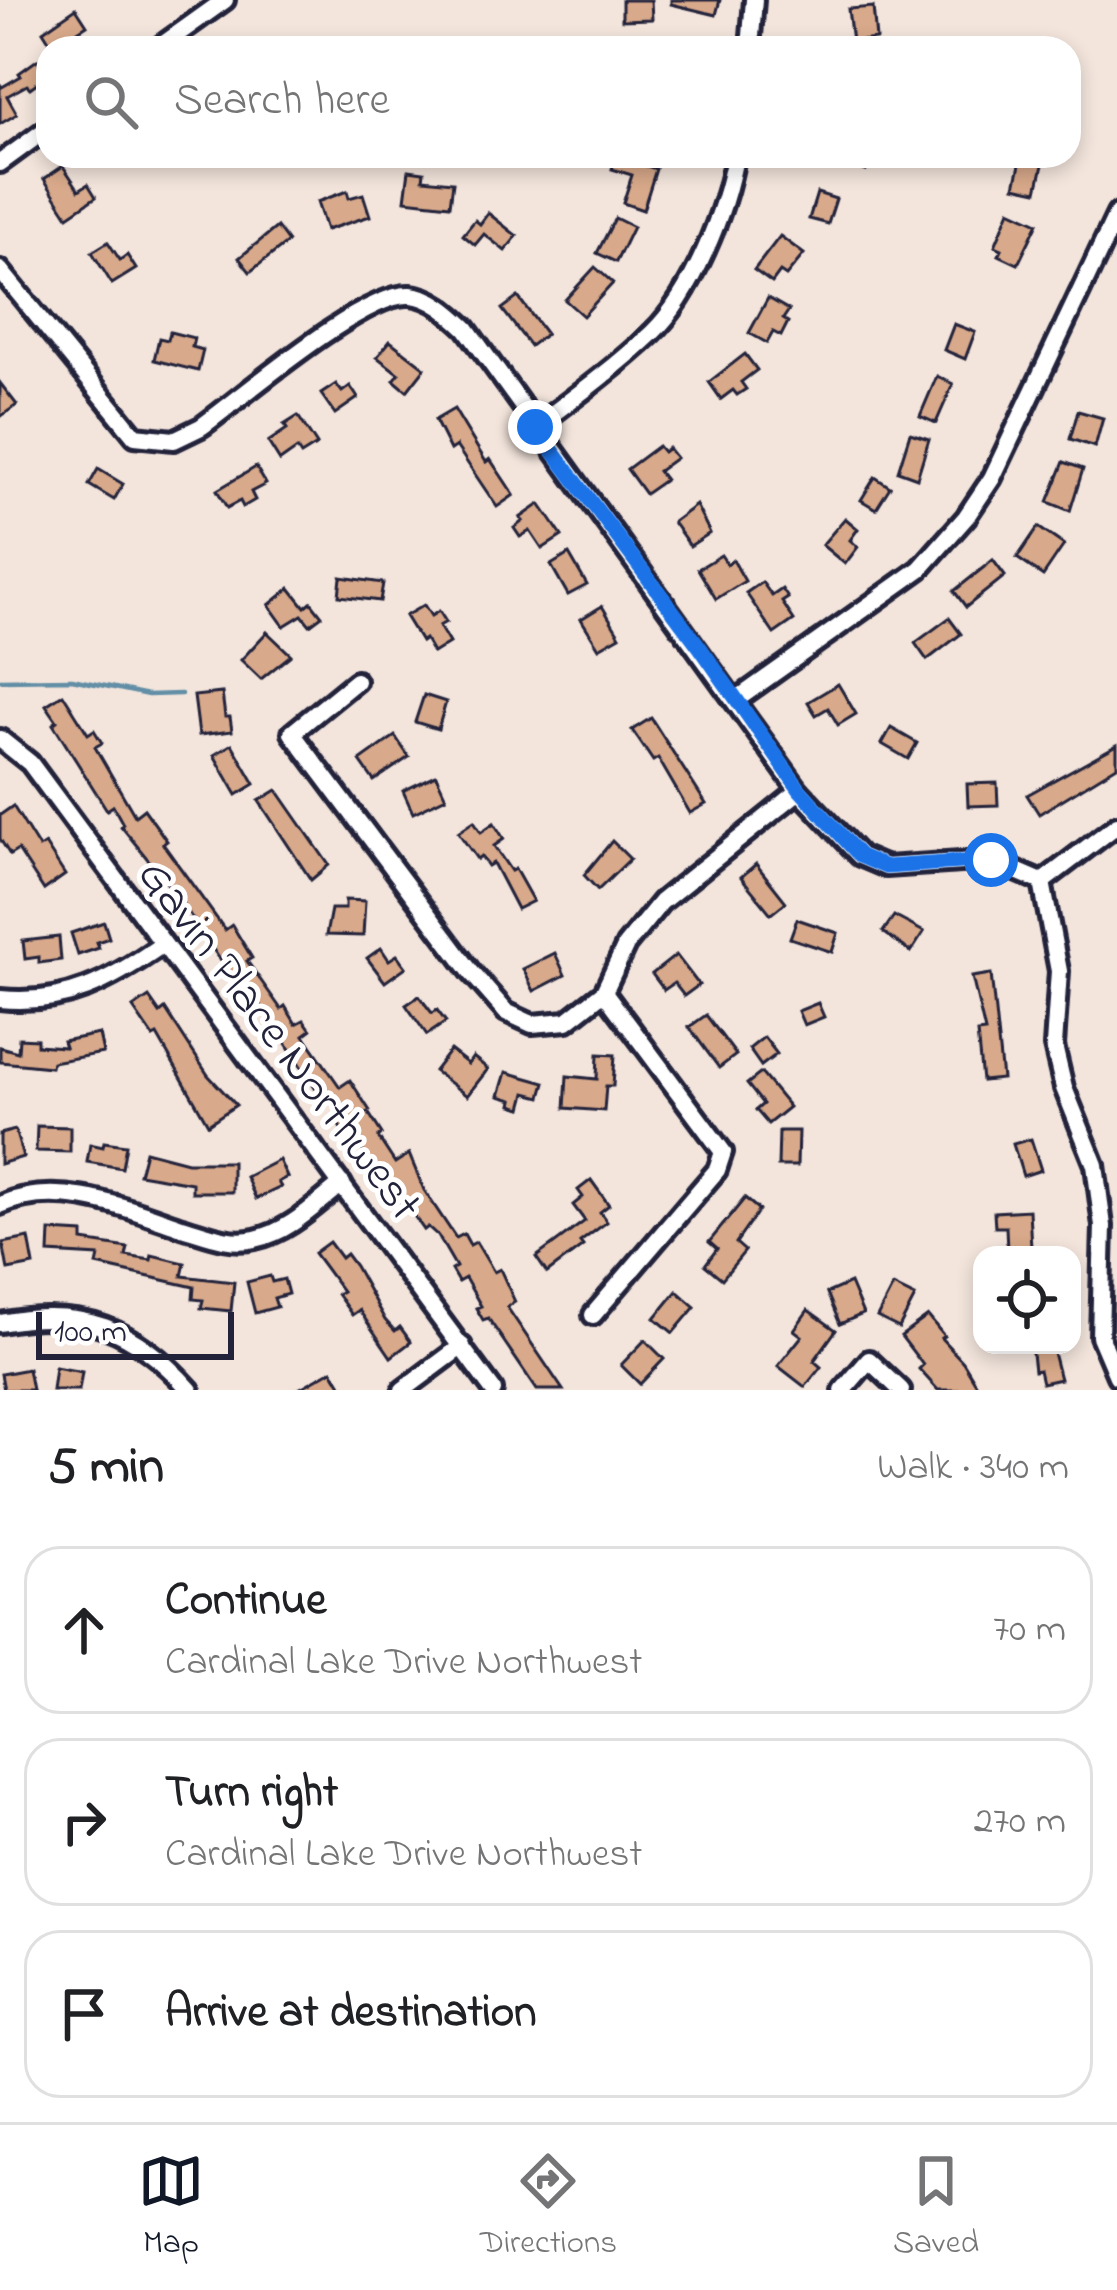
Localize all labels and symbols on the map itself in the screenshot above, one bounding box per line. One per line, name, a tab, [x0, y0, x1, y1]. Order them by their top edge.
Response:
route end	[508, 400, 562, 454]
route start	[964, 833, 1018, 887]
street label: Gavin Place Northwest	[118, 845, 438, 1237]
scale bar	[36, 1306, 234, 1359]

